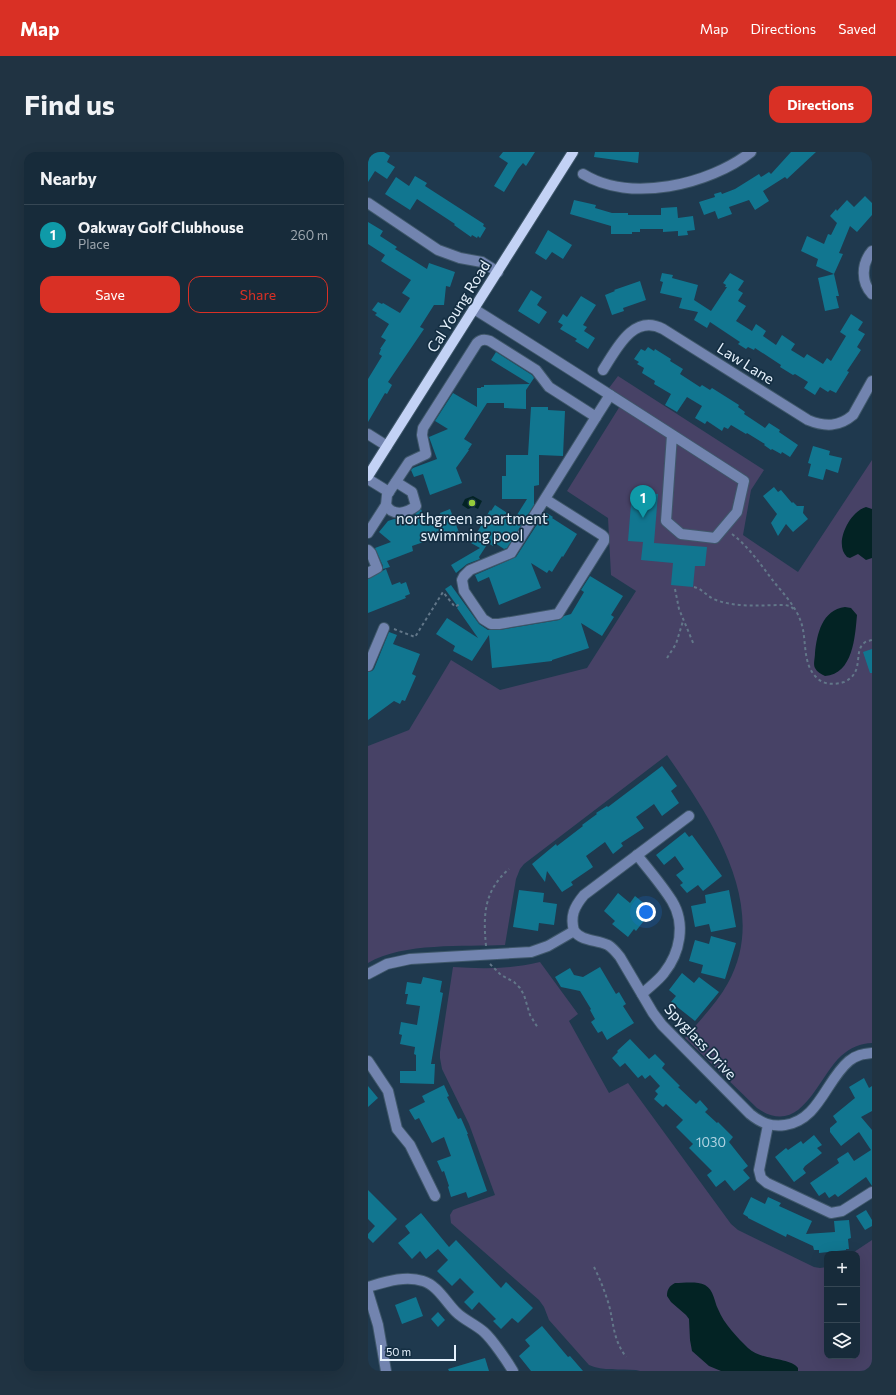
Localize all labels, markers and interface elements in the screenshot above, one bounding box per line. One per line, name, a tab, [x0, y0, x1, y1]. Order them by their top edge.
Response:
text: Map	[20, 17, 59, 40]
text: Map	[700, 20, 729, 37]
text: Directions	[751, 20, 816, 37]
text: Saved	[838, 20, 876, 37]
button: Directions	[769, 86, 872, 123]
text: Find us	[24, 87, 115, 121]
text: Nearby	[40, 168, 97, 189]
text: Oakway Golf Clubhouse	[78, 218, 244, 236]
text: 1	[50, 227, 56, 243]
text: 260 m	[291, 227, 328, 243]
text: Place	[78, 236, 110, 252]
street label: Cal Young Road	[423, 257, 493, 355]
button: Save	[40, 276, 180, 313]
button: Share	[188, 276, 328, 313]
street label: Law Lane	[714, 338, 778, 388]
pin: 1	[630, 485, 656, 518]
marker: northgreen apartment swimming pool	[467, 498, 477, 508]
place label: northgreen apartment swimming pool	[396, 509, 548, 544]
your location	[636, 902, 656, 922]
street label: Spyglass Drive	[661, 999, 741, 1083]
house number: 1030	[696, 1134, 726, 1150]
map controls	[824, 1251, 860, 1359]
button: +	[824, 1251, 860, 1287]
button: −	[824, 1287, 860, 1323]
button: layers	[824, 1323, 860, 1359]
scale bar	[380, 1343, 456, 1362]
text: 50 m	[386, 1345, 411, 1358]

